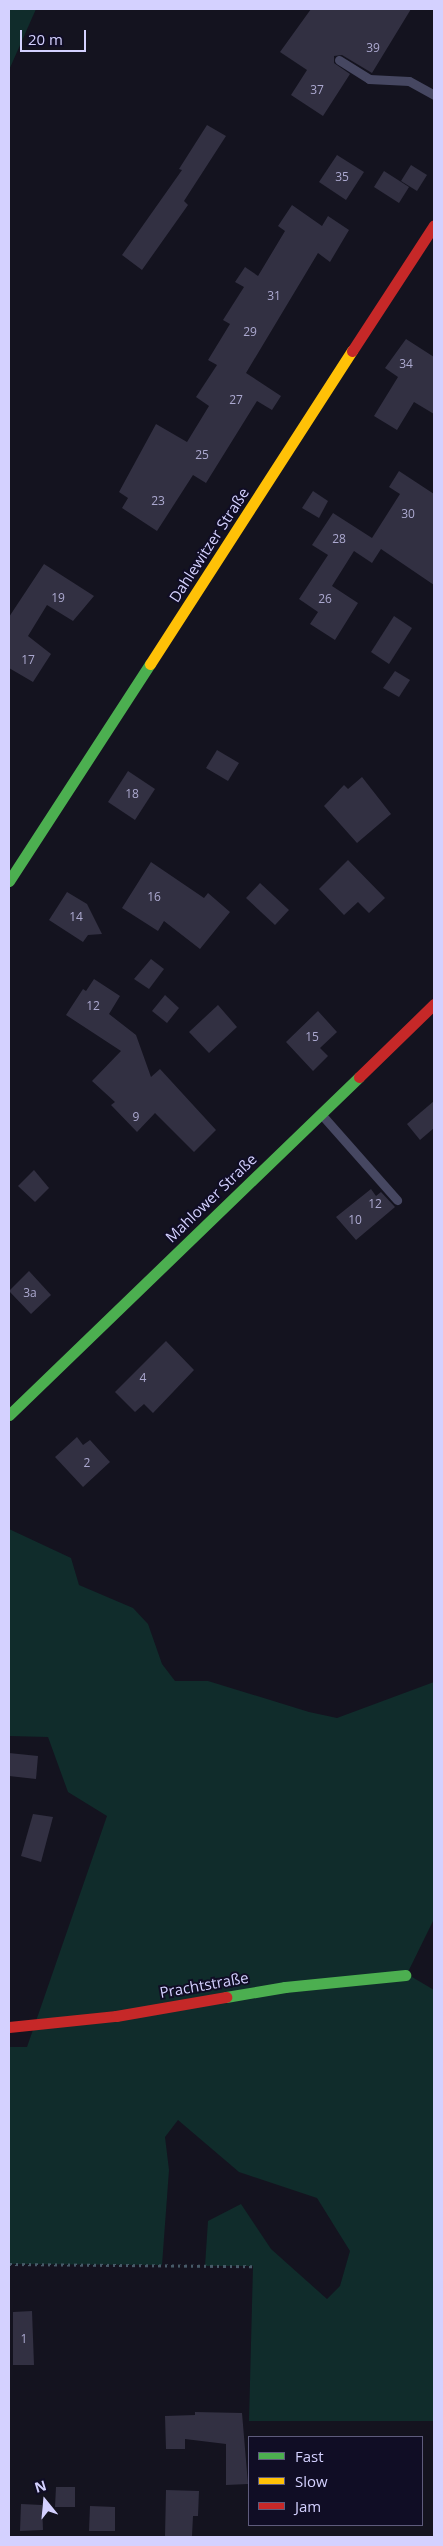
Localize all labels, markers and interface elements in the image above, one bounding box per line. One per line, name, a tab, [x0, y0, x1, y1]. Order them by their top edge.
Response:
scale bar	[22, 20, 89, 52]
text: 20 m	[28, 29, 63, 49]
house number: 39	[366, 41, 380, 55]
house number: 37	[310, 83, 324, 97]
house number: 35	[335, 170, 349, 184]
house number: 31	[267, 289, 281, 303]
house number: 29	[243, 325, 257, 339]
house number: 34	[399, 357, 413, 371]
house number: 27	[229, 393, 243, 407]
house number: 25	[195, 448, 209, 462]
street label: Dahlewitzer Straße	[165, 484, 253, 606]
house number: 23	[151, 494, 165, 508]
house number: 30	[401, 507, 415, 521]
house number: 28	[332, 532, 346, 546]
house number: 19	[51, 591, 65, 605]
house number: 26	[318, 592, 332, 606]
house number: 17	[21, 653, 35, 667]
house number: 18	[125, 787, 139, 801]
house number: 16	[147, 890, 161, 904]
house number: 14	[69, 910, 83, 924]
house number: 12	[86, 999, 100, 1013]
house number: 15	[305, 1030, 319, 1044]
house number: 9	[133, 1110, 139, 1124]
street label: Mahlower Straße	[162, 1150, 260, 1246]
house number: 12	[368, 1197, 382, 1211]
house number: 10	[348, 1213, 362, 1227]
house number: 3a	[23, 1286, 37, 1300]
house number: 4	[140, 1371, 146, 1385]
house number: 2	[84, 1456, 90, 1470]
street label: Prachtstraße	[158, 1968, 250, 2002]
house number: 1	[21, 2332, 27, 2346]
legend	[248, 2436, 423, 2526]
text: Fast	[295, 2446, 324, 2466]
text: Slow	[295, 2471, 328, 2491]
text: N	[32, 2475, 49, 2497]
north arrow	[20, 2476, 70, 2526]
text: Jam	[295, 2496, 321, 2516]

